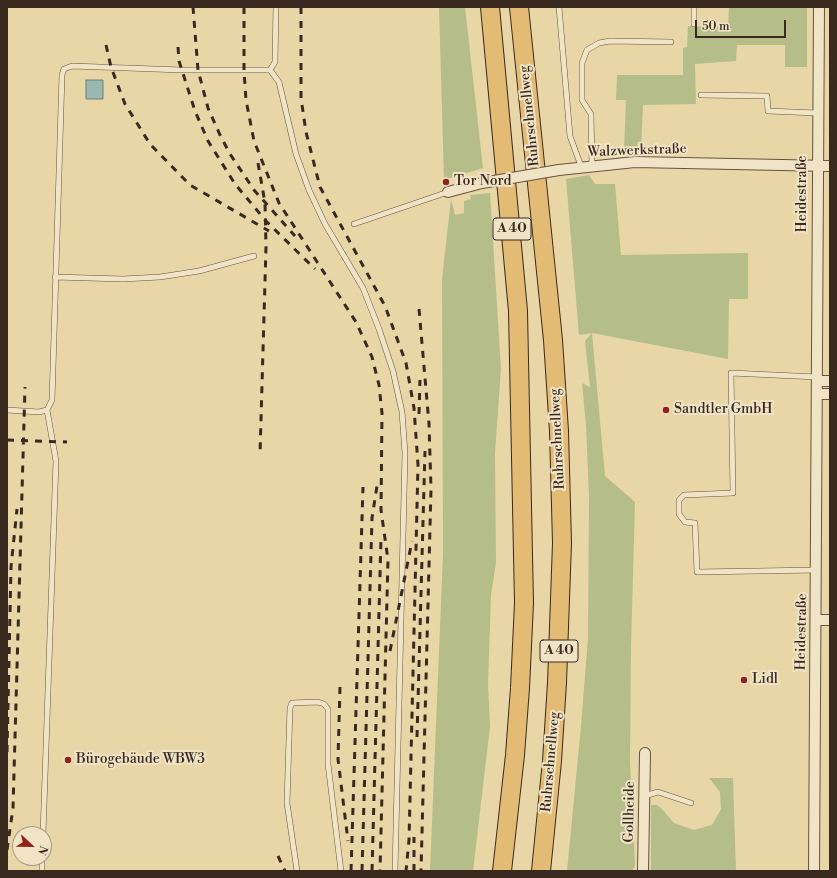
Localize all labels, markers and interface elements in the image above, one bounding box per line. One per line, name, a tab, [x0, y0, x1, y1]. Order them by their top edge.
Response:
scale bar	[697, 12, 788, 38]
text: 50 m	[702, 19, 730, 34]
street label: Ruhrschnellweg	[516, 65, 544, 167]
street label: Walzwerkstraße	[587, 141, 687, 161]
street label: Heidestraße	[795, 155, 811, 233]
place label: Tor Nord	[454, 174, 511, 190]
marker: Tor Nord	[441, 177, 451, 187]
road number: A 40	[493, 218, 531, 240]
street label: Ruhrschnellweg	[547, 388, 569, 490]
place label: Sandtler GmbH	[674, 402, 772, 418]
marker: Sandtler GmbH	[661, 405, 671, 415]
street label: Heidestraße	[793, 593, 811, 671]
road number: A 40	[540, 640, 578, 662]
place label: Lidl	[752, 672, 778, 688]
marker: Lidl	[739, 675, 749, 685]
street label: Ruhrschnellweg	[538, 711, 564, 813]
place label: Bürogebäude WBW3	[76, 752, 205, 768]
marker: Bürogebäude WBW3	[63, 755, 73, 765]
street label: Gollheide	[621, 781, 639, 843]
north arrow	[12, 826, 52, 866]
text: N	[34, 843, 50, 857]

